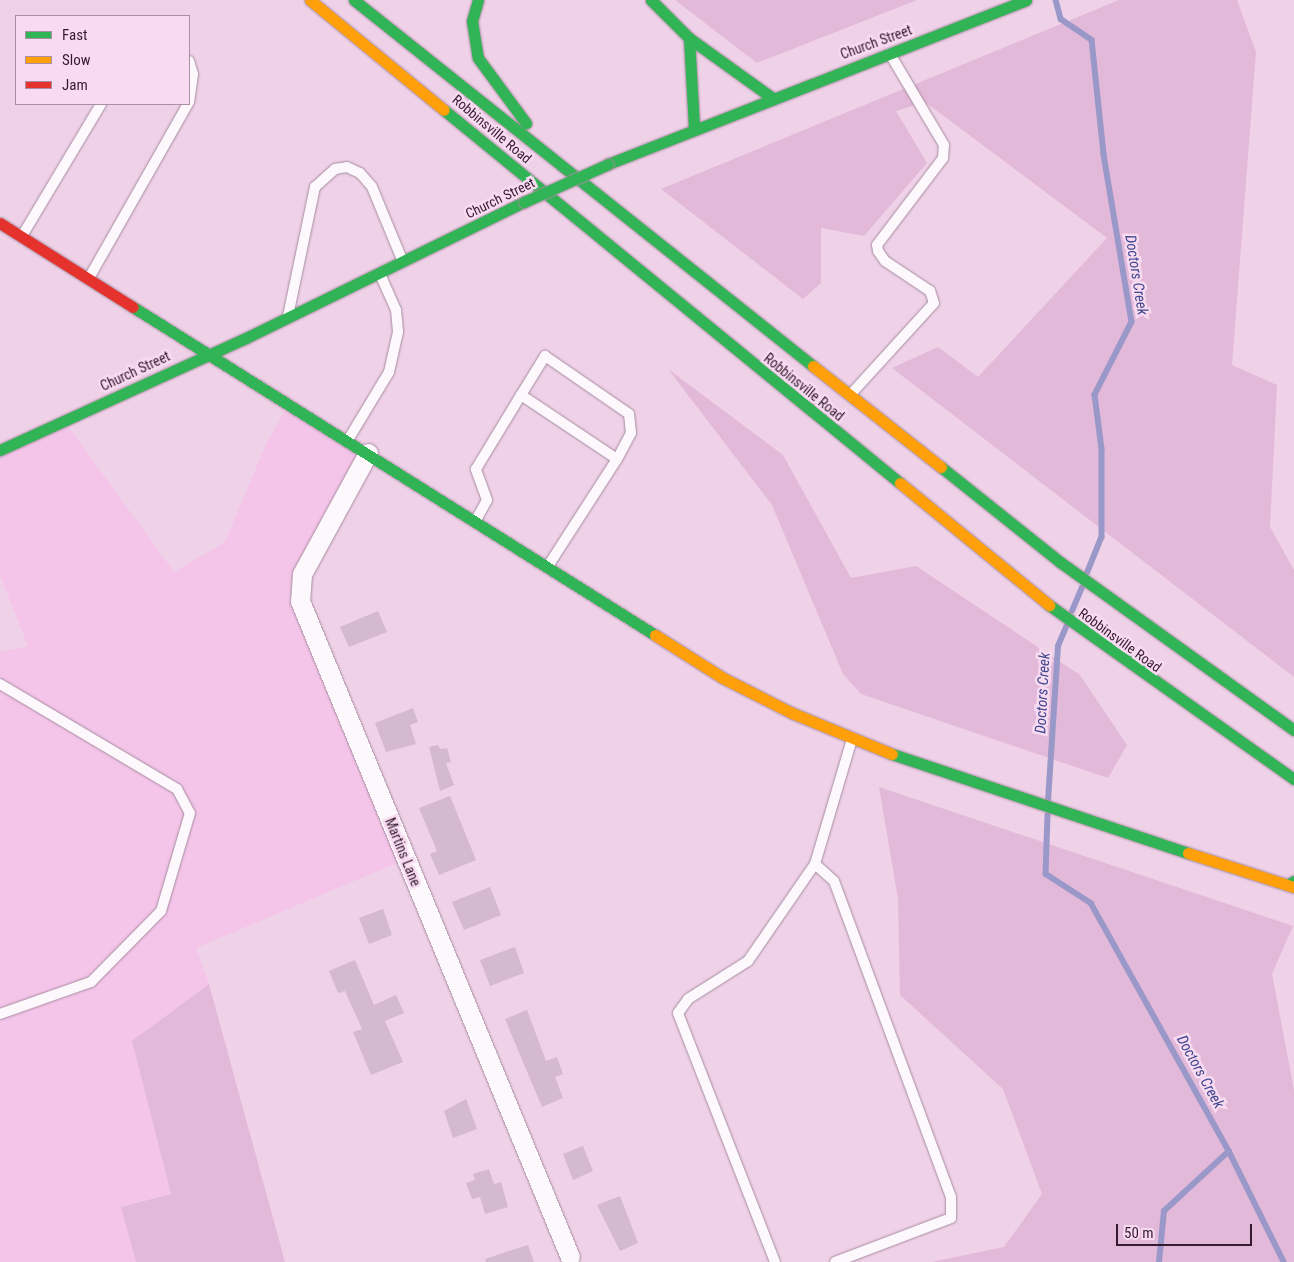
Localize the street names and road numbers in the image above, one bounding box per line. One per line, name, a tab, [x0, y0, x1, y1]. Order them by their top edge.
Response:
street label: Church Street	[838, 21, 914, 63]
street label: Robbinsville Road	[449, 91, 535, 167]
street label: Church Street	[463, 174, 537, 222]
street label: Church Street	[98, 348, 172, 394]
street label: Robbinsville Road	[761, 350, 847, 424]
street label: Robbinsville Road	[1075, 604, 1165, 676]
street label: Martins Lane	[382, 815, 424, 889]

